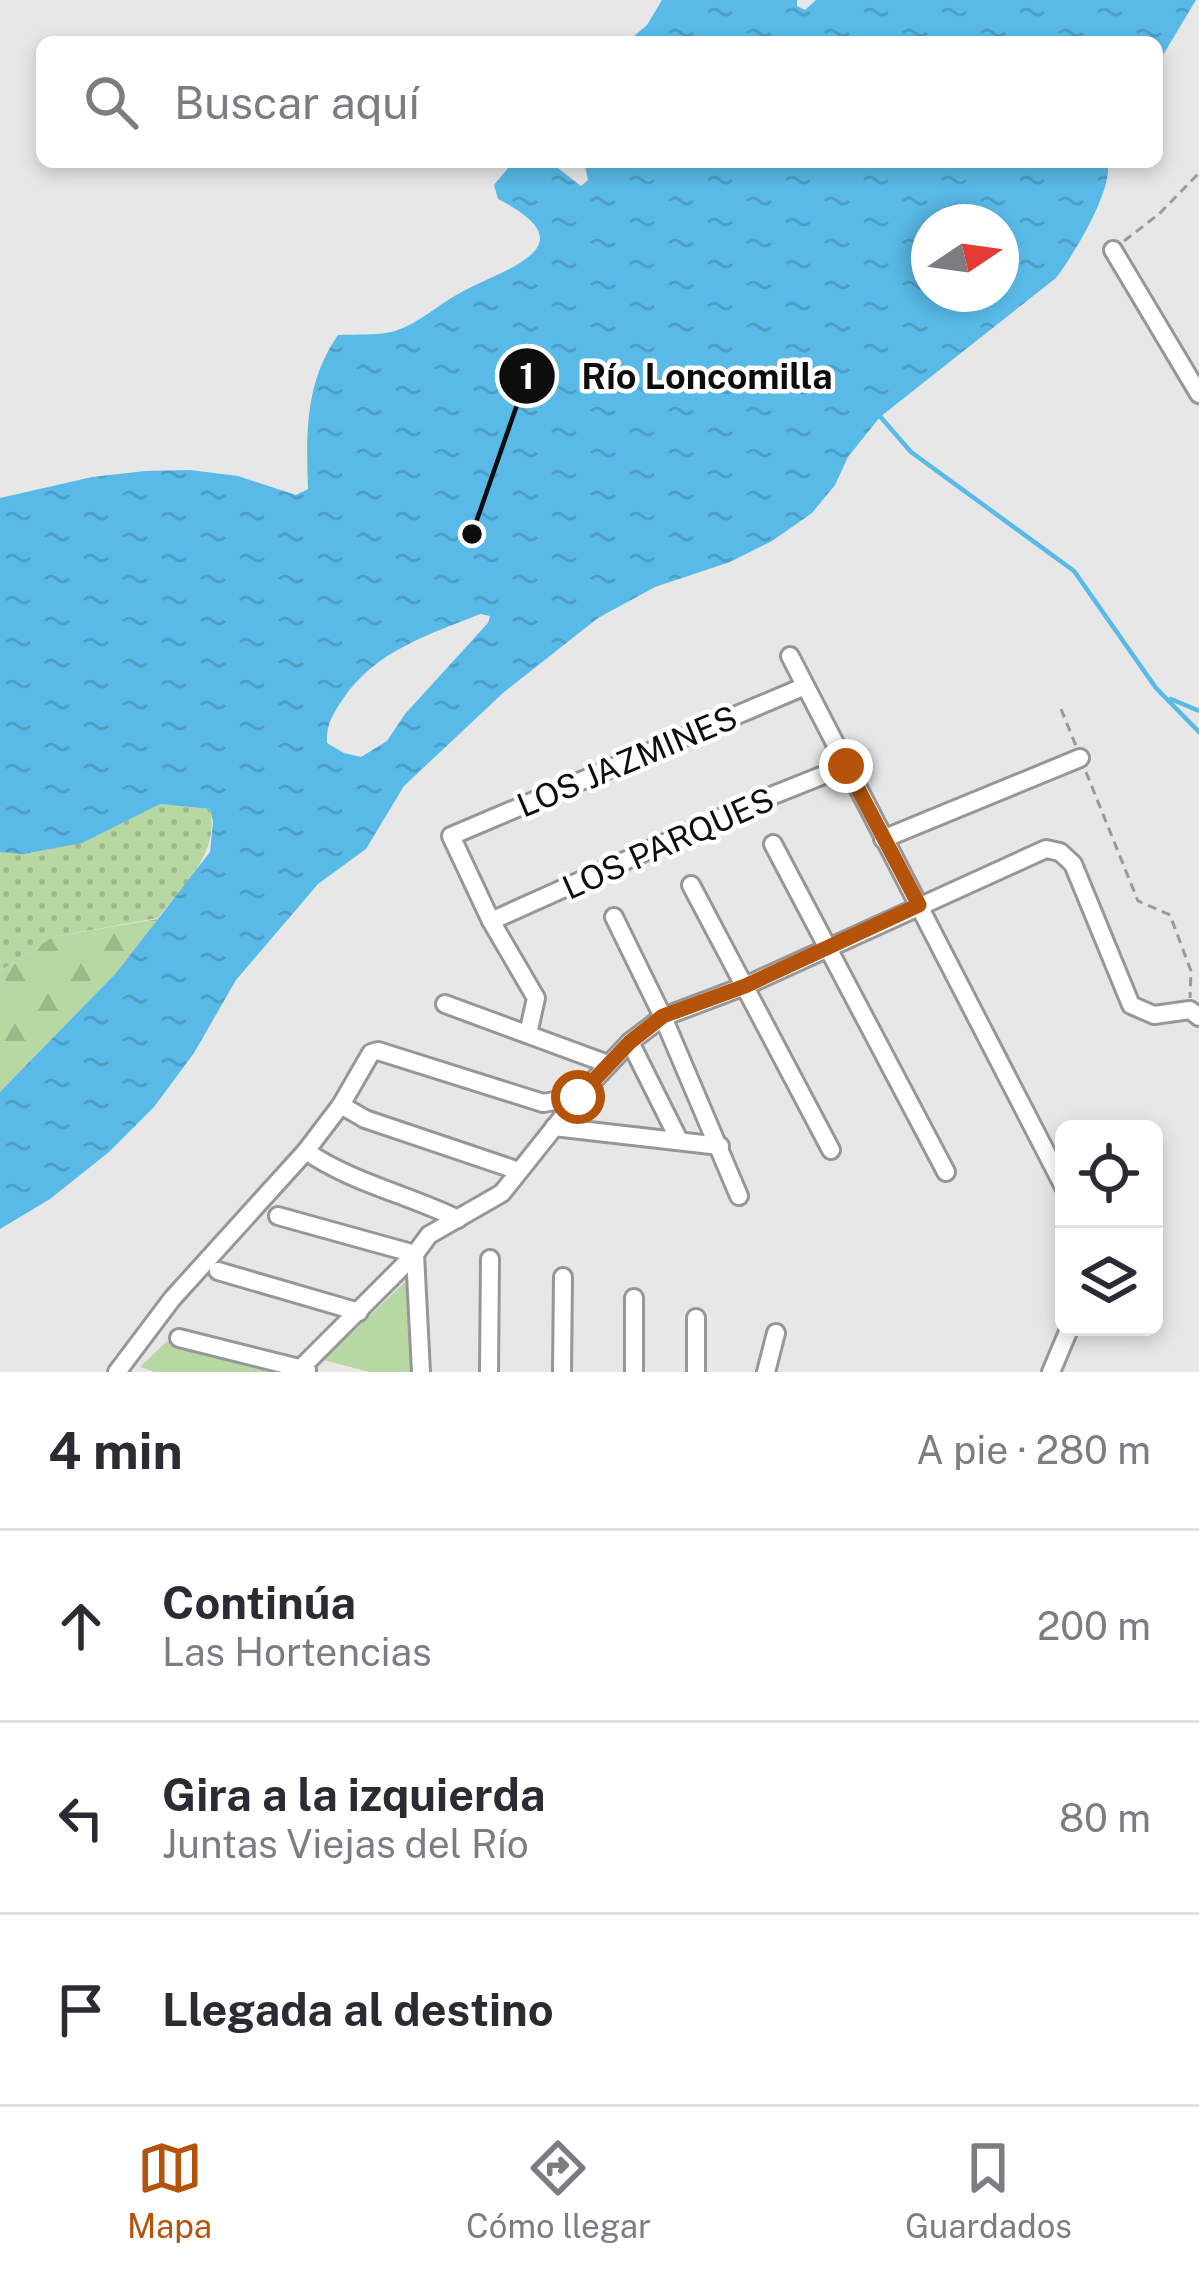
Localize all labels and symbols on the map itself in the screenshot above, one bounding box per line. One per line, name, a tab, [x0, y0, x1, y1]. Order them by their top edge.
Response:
north arrow	[911, 204, 1019, 312]
callout: Río Loncomilla	[497, 340, 857, 412]
text: 1	[519, 355, 535, 397]
text: Río Loncomilla	[581, 355, 833, 397]
street label: LOS JAZMINES	[511, 698, 743, 824]
route end	[819, 739, 873, 793]
street label: LOS PARQUES	[557, 779, 779, 907]
route start	[551, 1070, 605, 1124]

